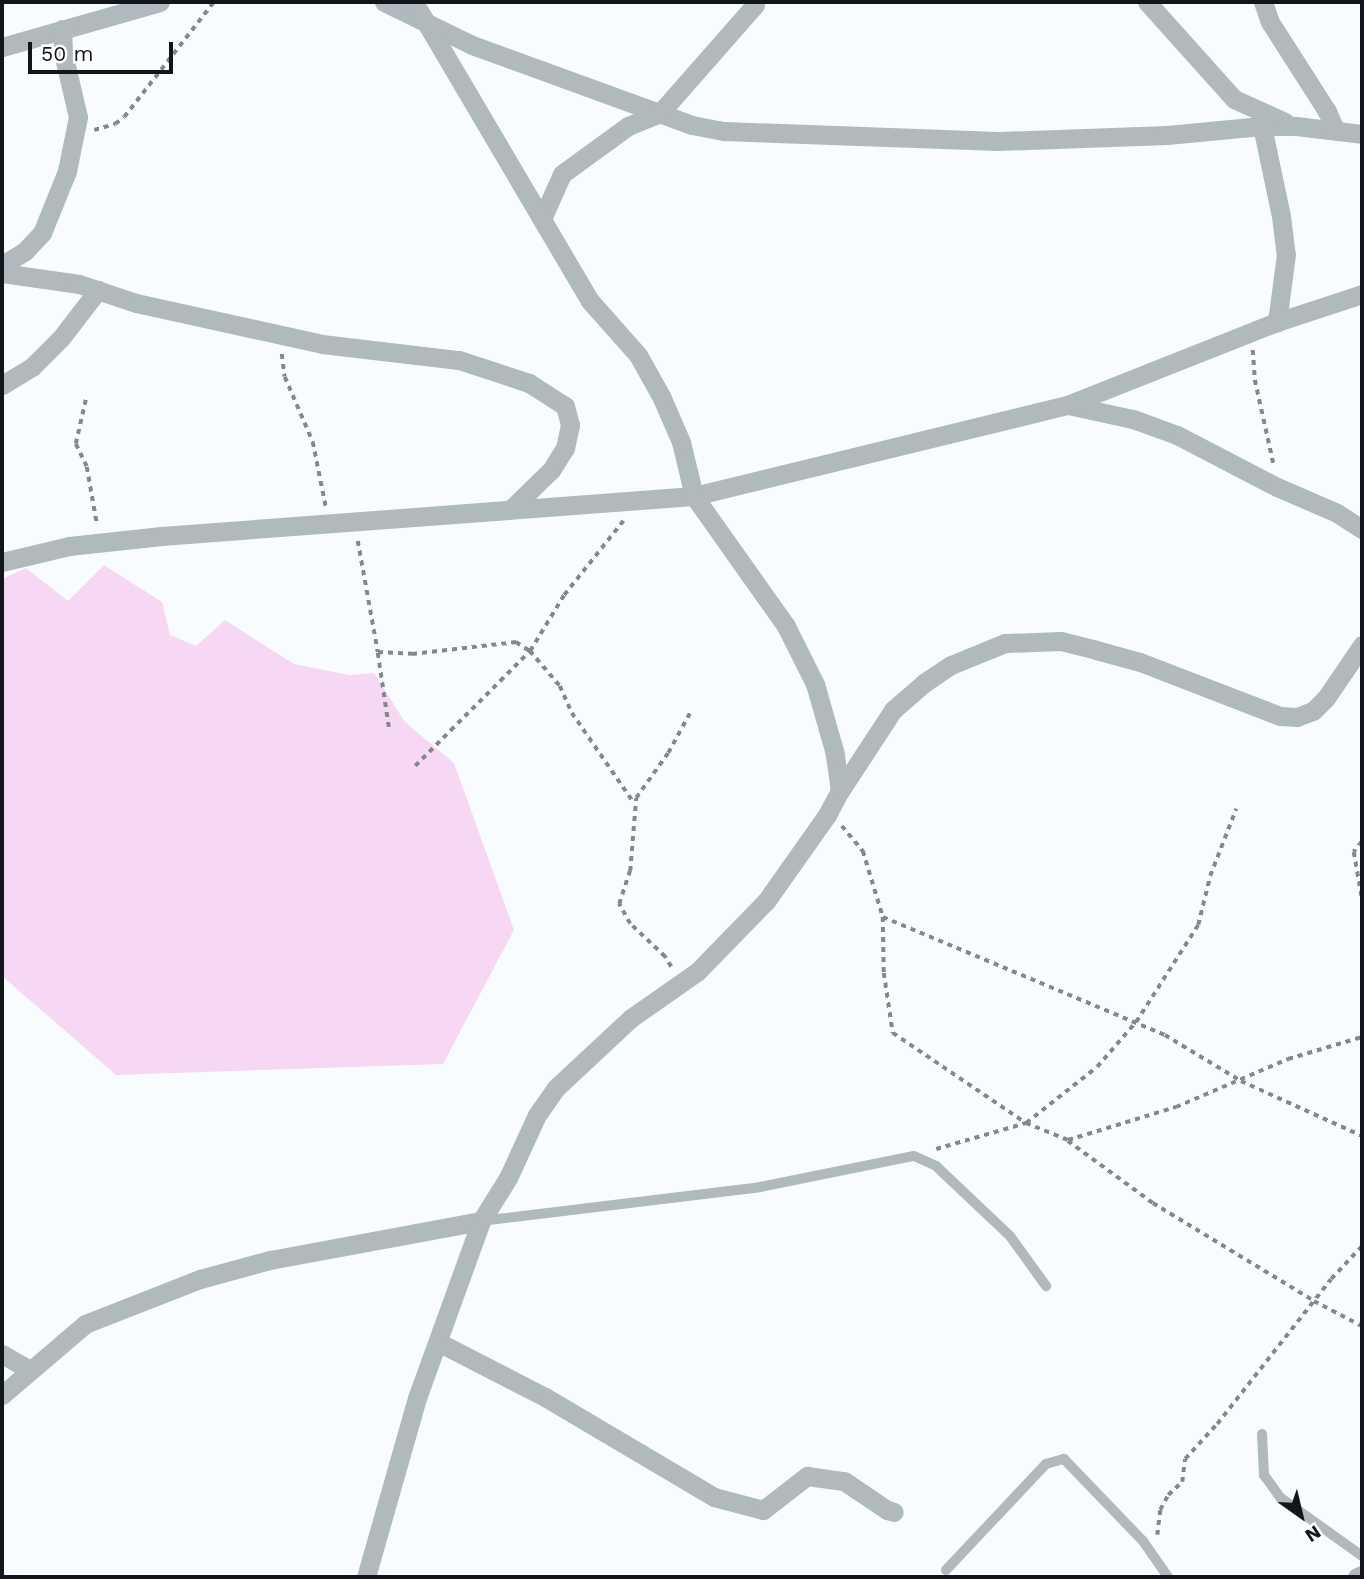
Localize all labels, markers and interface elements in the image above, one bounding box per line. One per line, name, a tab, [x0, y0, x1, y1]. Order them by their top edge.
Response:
scale bar	[32, 28, 177, 72]
text: 50 m	[41, 41, 93, 66]
north arrow	[1266, 1481, 1336, 1551]
text: N	[1301, 1520, 1325, 1547]

